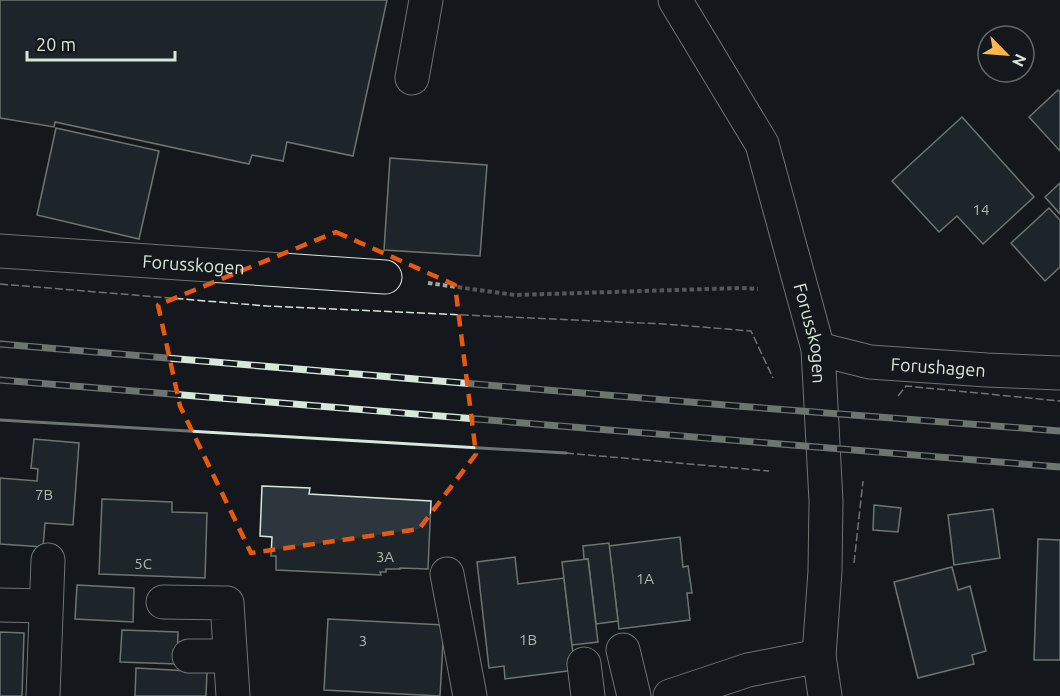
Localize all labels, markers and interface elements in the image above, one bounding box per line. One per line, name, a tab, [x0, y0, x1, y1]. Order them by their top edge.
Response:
scale bar	[27, 24, 176, 62]
north arrow	[976, 24, 1036, 84]
text: 20 m	[36, 34, 76, 54]
text: N	[1009, 51, 1030, 70]
house number: 14	[973, 201, 989, 218]
street label: Forusskogen	[142, 251, 245, 278]
street label: Forusskogen	[790, 281, 830, 384]
street label: Forushagen	[890, 353, 986, 380]
house number: 7B	[35, 486, 53, 503]
house number: 3A	[376, 548, 394, 565]
house number: 5C	[134, 555, 152, 572]
house number: 1A	[636, 570, 654, 587]
house number: 1B	[519, 631, 537, 648]
house number: 3	[359, 632, 367, 649]

